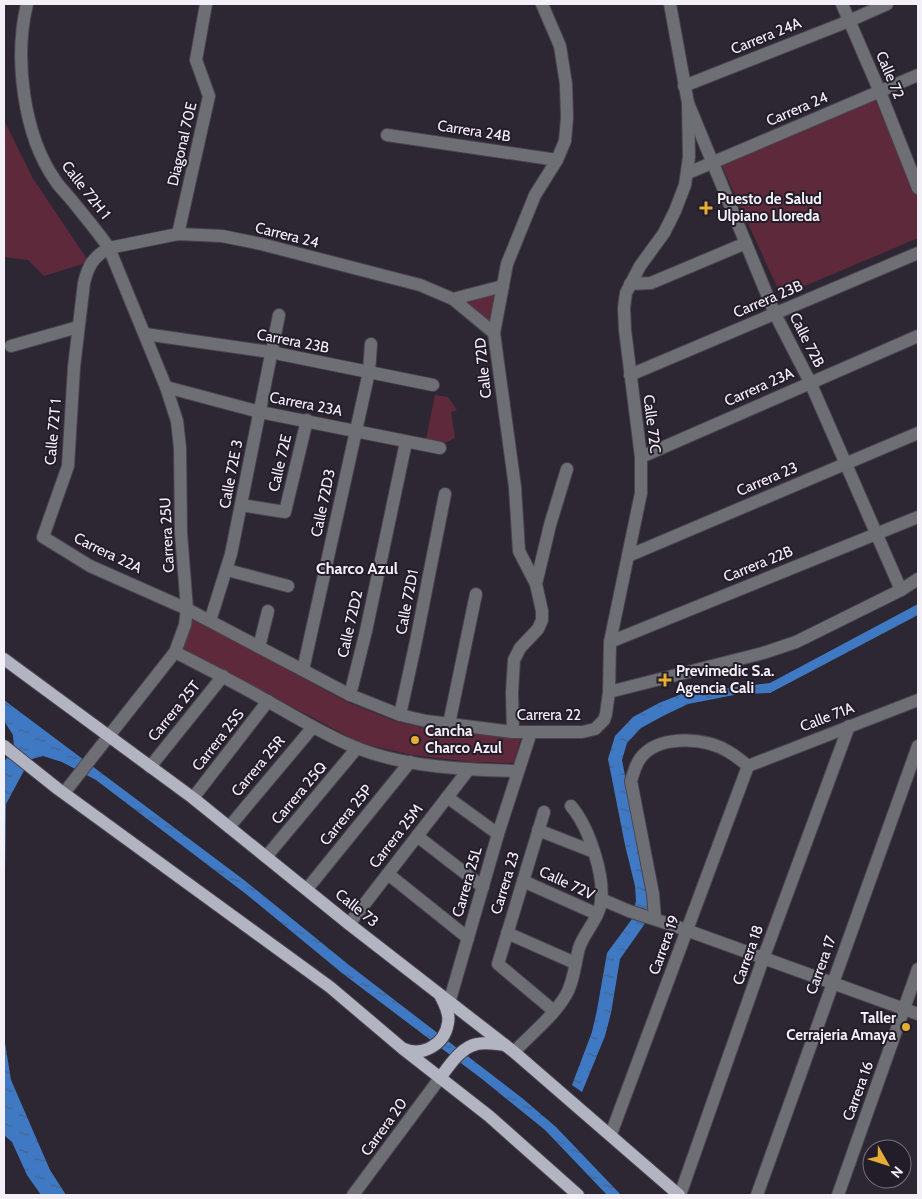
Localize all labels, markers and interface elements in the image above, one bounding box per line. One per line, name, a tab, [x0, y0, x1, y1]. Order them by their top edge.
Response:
street label: Carrera 24A	[728, 13, 805, 58]
street label: Calle 72	[872, 49, 908, 102]
street label: Carrera 24	[763, 88, 831, 130]
street label: Diagonal 70E	[164, 100, 200, 188]
street label: Carrera 24B	[436, 116, 512, 146]
street label: Calle 72H 1	[58, 157, 114, 223]
place label: Puesto de Salud Ulpiano Lloreda	[717, 190, 822, 225]
marker: Puesto de Salud Ulpiano Lloreda	[699, 201, 713, 215]
street label: Carrera 24	[253, 218, 321, 252]
street label: Carrera 23B	[731, 276, 805, 322]
street label: Calle 72B	[786, 310, 828, 370]
street label: Carrera 23B	[255, 325, 331, 357]
street label: Calle 72D	[471, 337, 495, 399]
street label: Carrera 23A	[722, 363, 797, 410]
street label: Carrera 23A	[268, 388, 345, 420]
street label: Calle 72C	[639, 394, 665, 454]
street label: Calle 72T 1	[41, 398, 65, 466]
street label: Calle 72E	[265, 433, 295, 493]
street label: Calle 72E 3	[216, 438, 246, 510]
street label: Carrera 23	[734, 458, 800, 500]
street label: Calle 72D3	[307, 467, 339, 539]
street label: Carrera 25U	[156, 497, 178, 573]
street label: Carrera 22A	[71, 529, 146, 578]
street label: Carrera 22B	[721, 542, 795, 586]
district label: Charco Azul	[316, 559, 398, 578]
street label: Calle 72D1	[392, 568, 422, 636]
street label: Calle 72D2	[334, 588, 367, 659]
place label: Previmedic S.a. Agencia Cali	[676, 662, 774, 697]
marker: Previmedic S.a. Agencia Cali	[658, 673, 672, 687]
street label: Carrera 25T	[144, 677, 204, 745]
street label: Calle 71A	[798, 698, 857, 735]
street label: Carrera 25S	[188, 705, 248, 774]
street label: Carrera 22	[517, 706, 581, 724]
place label: Cancha Charco Azul	[425, 722, 502, 757]
street label: Carrera 25R	[227, 732, 289, 800]
marker: Cancha Charco Azul	[409, 734, 421, 746]
street label: Carrera 25Q	[268, 758, 330, 828]
street label: Carrera 25P	[316, 781, 376, 849]
street label: Carrera 25M	[365, 800, 427, 872]
street label: Carrera 25L	[448, 844, 486, 919]
street label: Carrera 23	[487, 849, 523, 917]
street label: Calle 72V	[536, 862, 598, 904]
street label: Calle 73	[332, 885, 382, 931]
street label: Carrera 19	[645, 913, 683, 977]
street label: Carrera 18	[729, 923, 767, 987]
street label: Carrera 17	[802, 933, 840, 997]
place label: Taller Cerrajeria Amaya	[786, 1009, 897, 1044]
marker: Taller Cerrajeria Amaya	[900, 1021, 912, 1033]
street label: Carrera 16	[839, 1059, 877, 1123]
street label: Carrera 20	[357, 1095, 411, 1159]
north arrow	[862, 1139, 912, 1189]
text: N	[887, 1163, 907, 1182]

